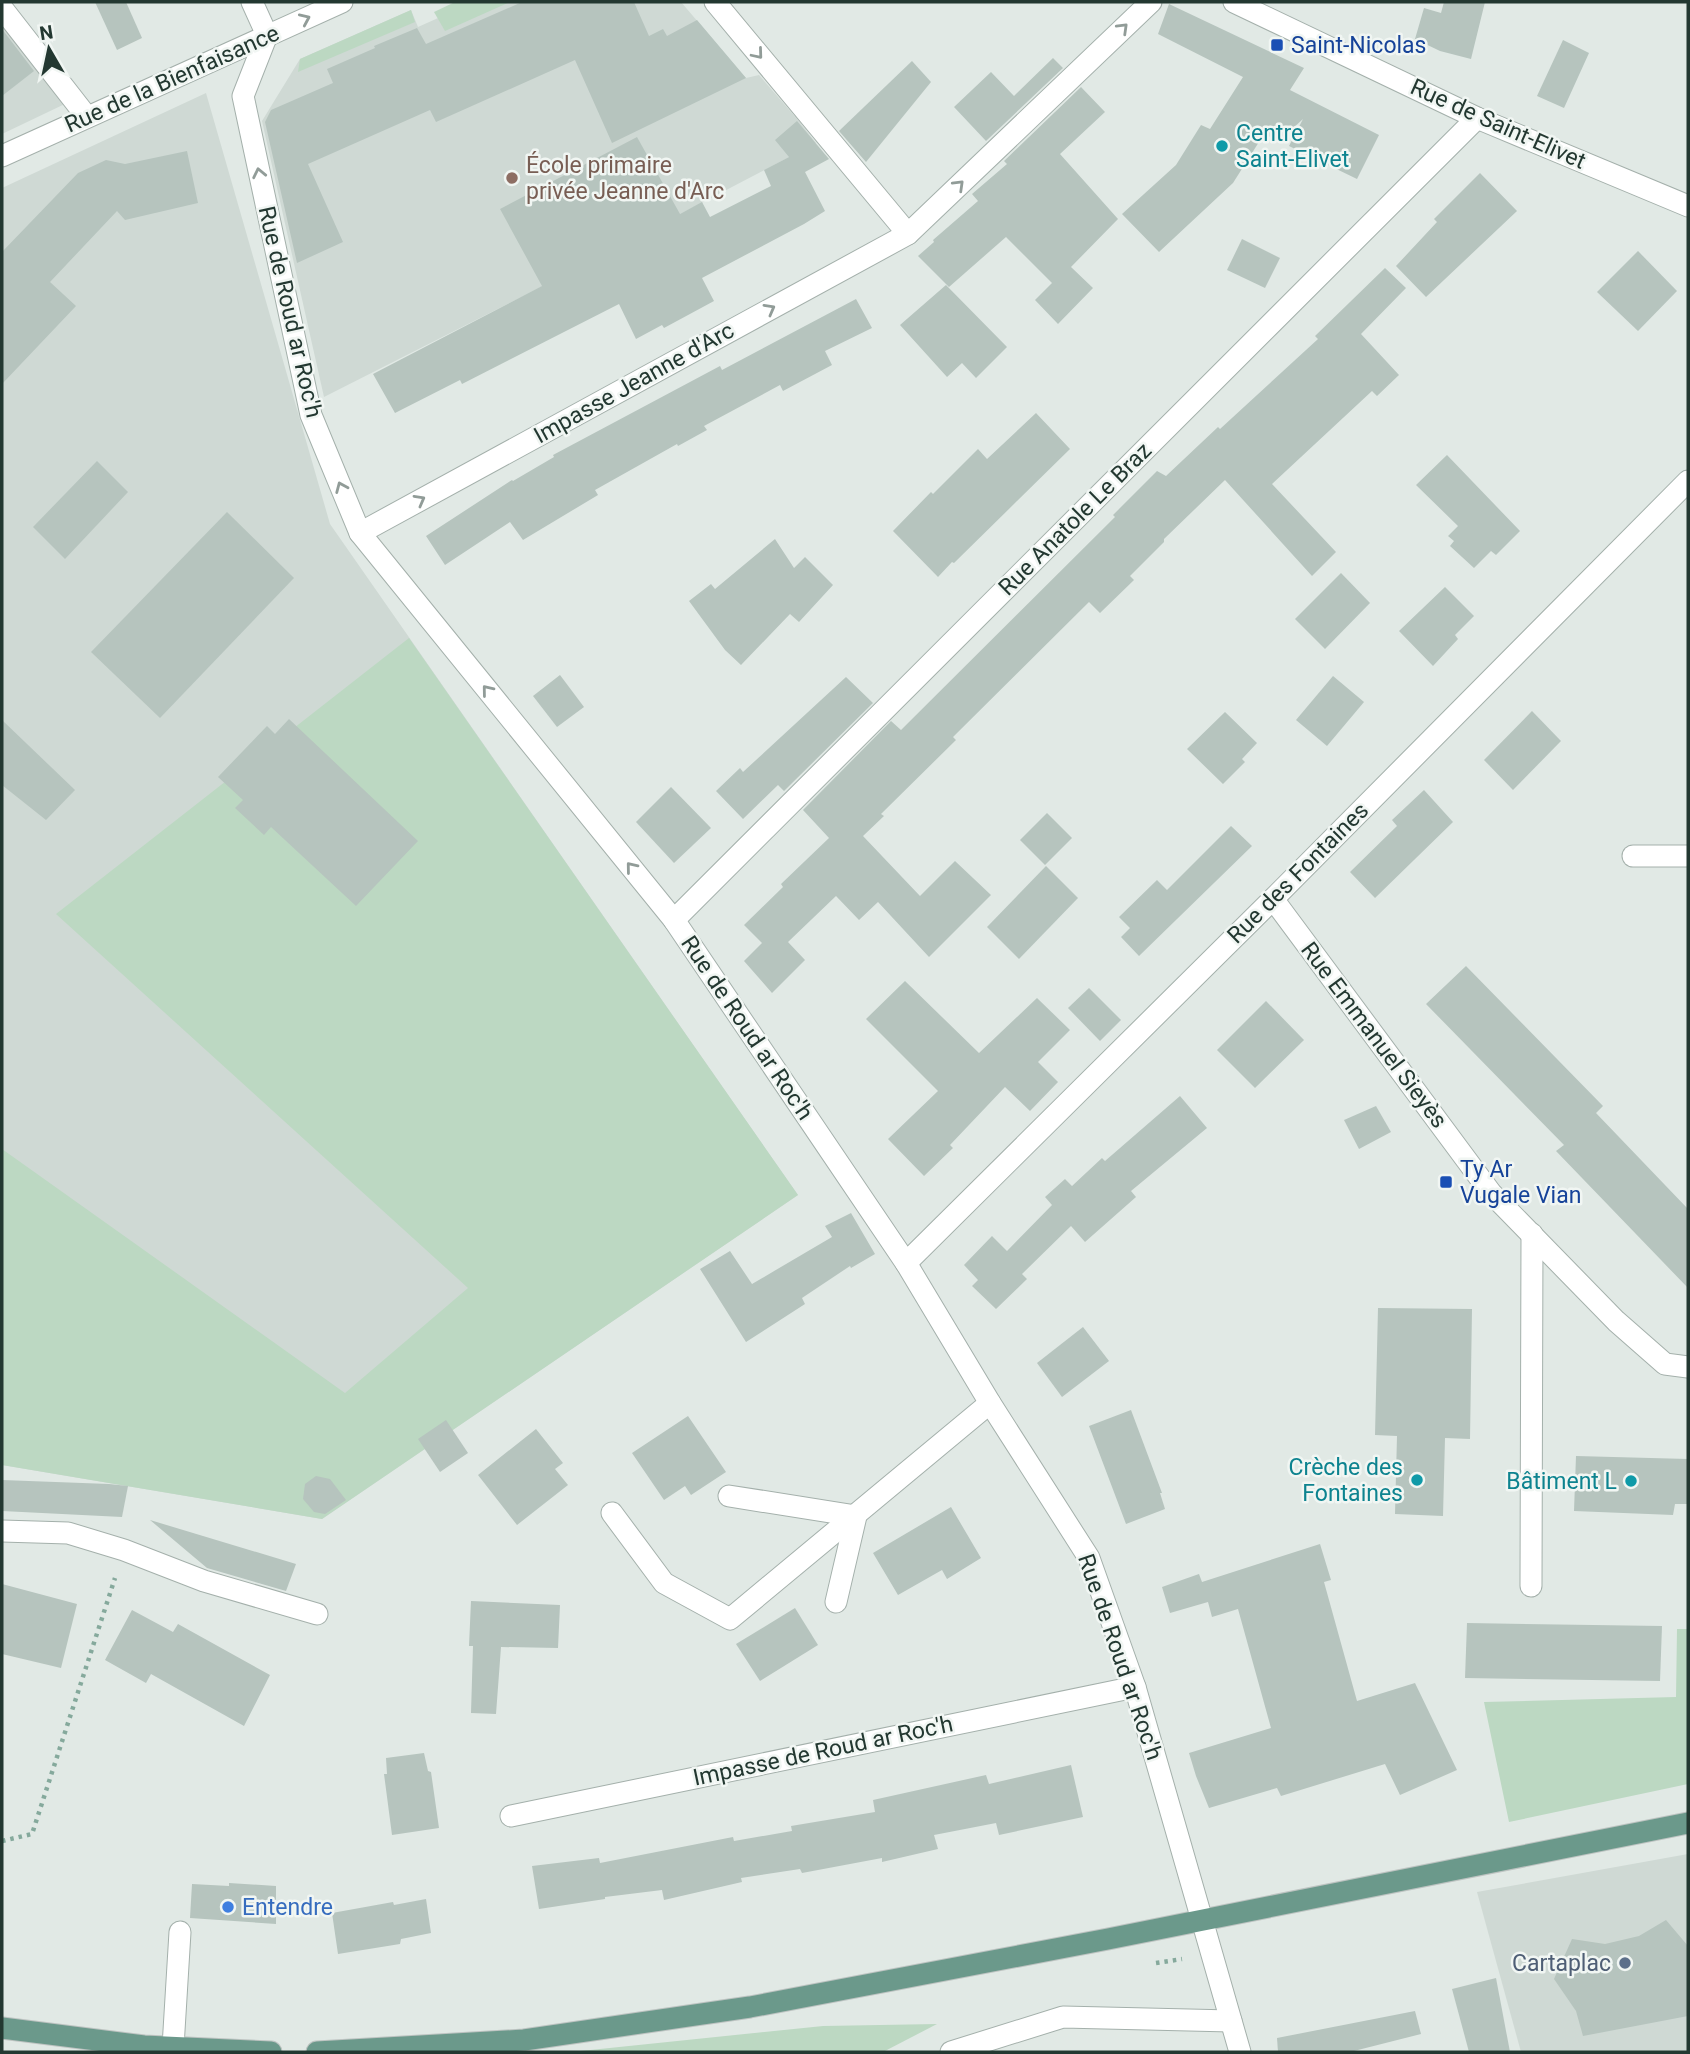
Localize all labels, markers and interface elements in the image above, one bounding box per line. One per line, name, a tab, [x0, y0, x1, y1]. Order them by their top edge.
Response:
one-way arrow	[298, 13, 310, 27]
north arrow	[14, 14, 84, 84]
text: N	[38, 20, 55, 45]
street label: Rue de la Bienfaisance	[61, 20, 283, 138]
one-way arrow	[1115, 23, 1128, 36]
place label: Saint-Nicolas	[1291, 32, 1426, 59]
marker: Saint-Nicolas	[1269, 37, 1285, 53]
one-way arrow	[750, 46, 762, 59]
street label: Rue de Saint-Elivet	[1406, 73, 1590, 175]
place label: Centre Saint-Elivet	[1236, 120, 1349, 173]
marker: Centre Saint-Elivet	[1214, 138, 1230, 154]
place label: École primaire privée Jeanne d'Arc	[526, 151, 724, 205]
one-way arrow	[253, 167, 268, 179]
marker: École primaire privée Jeanne d'Arc	[504, 170, 520, 186]
one-way arrow	[951, 181, 964, 194]
street label: Rue de Roud ar Roc'h	[253, 204, 327, 420]
one-way arrow	[763, 304, 775, 317]
street label: Impasse Jeanne d'Arc	[529, 317, 739, 449]
street label: Rue Anatole Le Braz	[993, 437, 1157, 601]
one-way arrow	[335, 482, 349, 495]
one-way arrow	[413, 495, 425, 508]
one-way arrow	[483, 686, 496, 698]
street label: Rue des Fontaines	[1222, 797, 1374, 949]
one-way arrow	[626, 863, 639, 875]
street label: Rue de Roud ar Roc'h	[675, 931, 819, 1125]
street label: Rue Emmanuel Sieyès	[1295, 937, 1453, 1133]
place label: Ty Ar Vugale Vian	[1460, 1156, 1581, 1209]
marker: Ty Ar Vugale Vian	[1438, 1174, 1454, 1190]
place label: Crèche des Fontaines	[1289, 1454, 1403, 1507]
place label: Bâtiment L	[1506, 1468, 1617, 1495]
marker: Crèche des Fontaines	[1409, 1472, 1425, 1488]
marker: Bâtiment L	[1623, 1473, 1639, 1489]
street label: Rue de Roud ar Roc'h	[1072, 1550, 1168, 1764]
street label: Impasse de Roud ar Roc'h	[691, 1710, 955, 1792]
place label: Entendre	[242, 1894, 333, 1921]
marker: Entendre	[220, 1899, 236, 1915]
place label: Cartaplac	[1512, 1950, 1611, 1977]
marker: Cartaplac	[1617, 1955, 1633, 1971]

